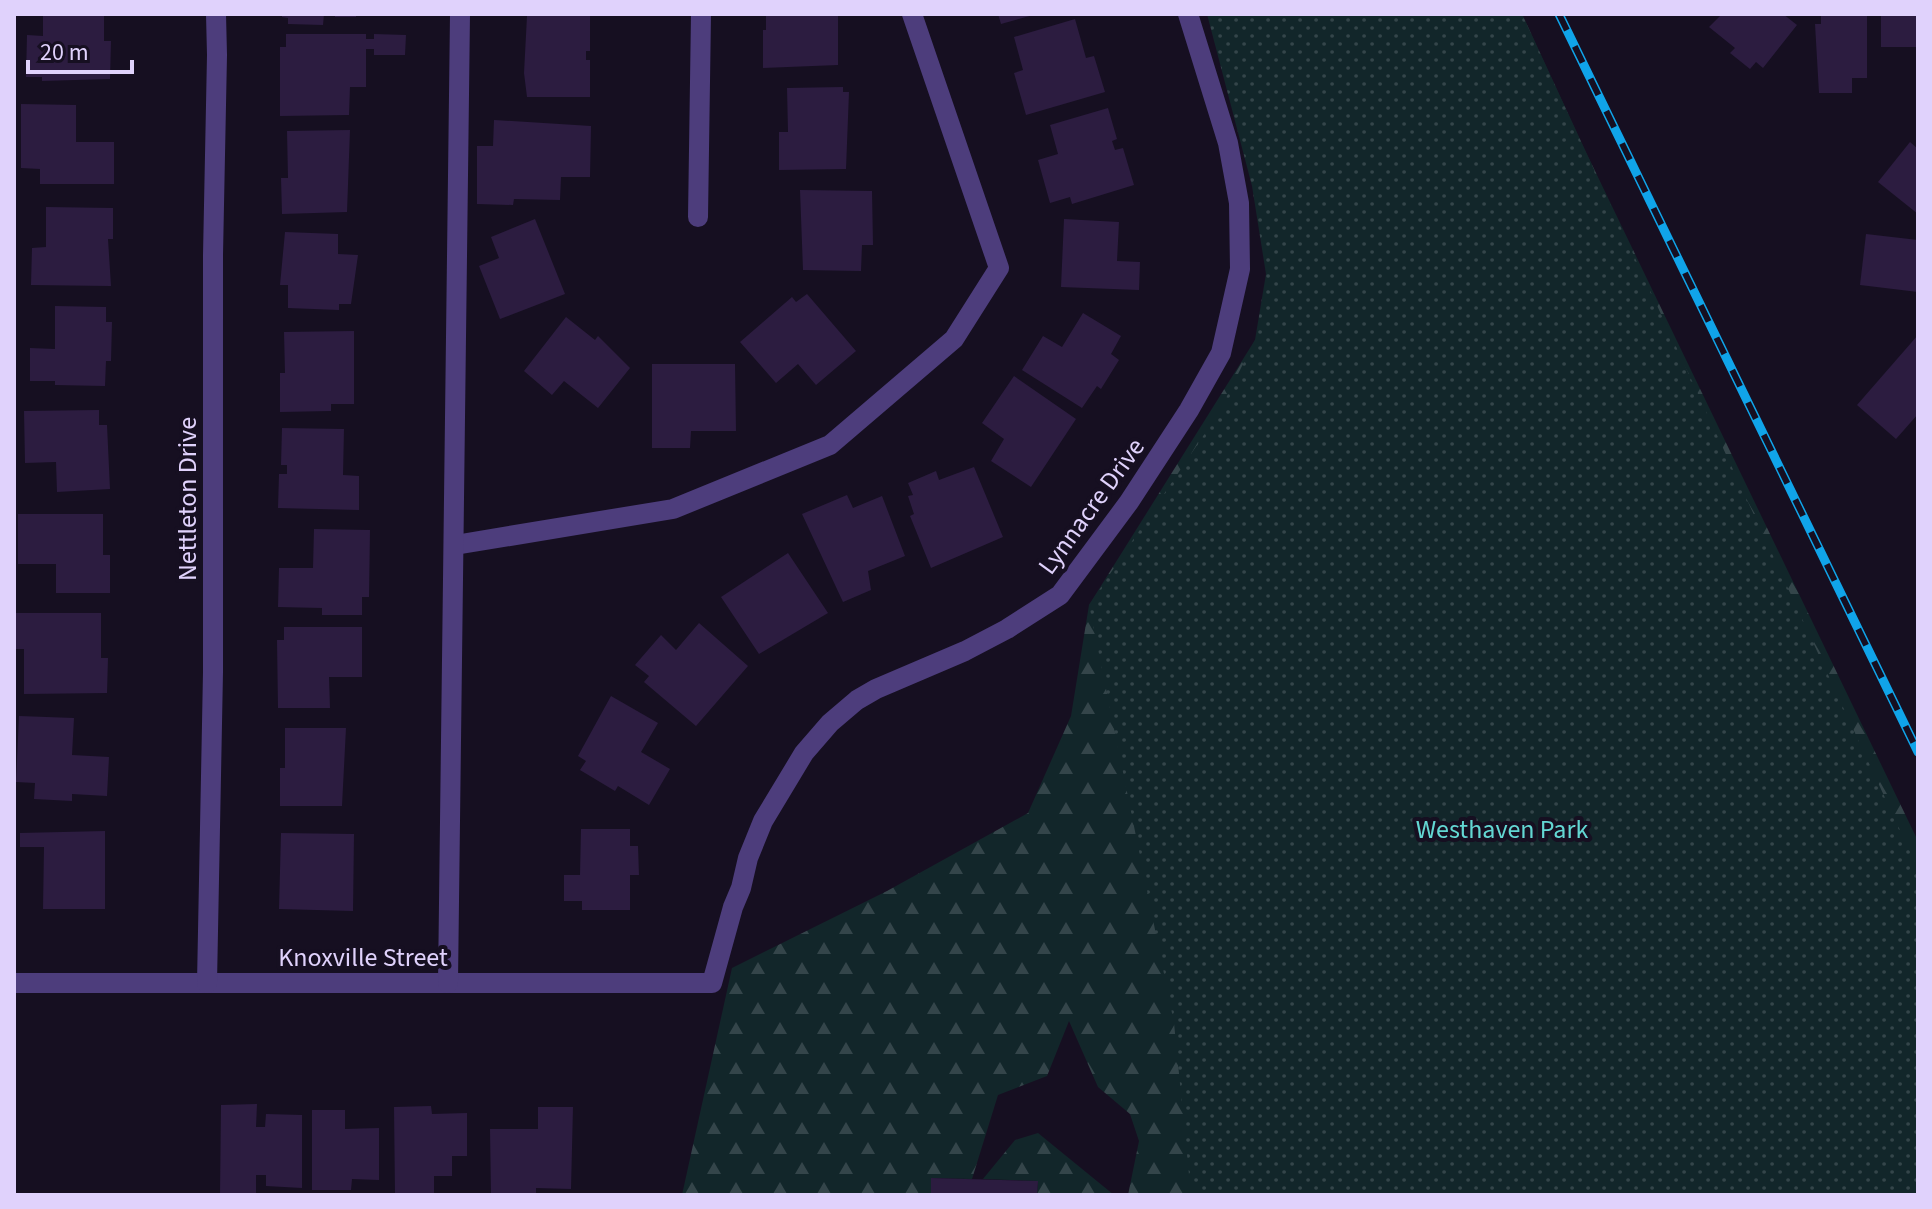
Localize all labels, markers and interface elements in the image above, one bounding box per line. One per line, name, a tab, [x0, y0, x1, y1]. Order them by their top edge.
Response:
scale bar	[28, 24, 132, 74]
text: 20 m	[40, 35, 89, 70]
street label: Nettleton Drive	[169, 417, 206, 581]
street label: Lynnacre Drive	[1029, 431, 1154, 582]
park label: Westhaven Park	[1416, 811, 1588, 848]
street label: Knoxville Street	[278, 939, 448, 976]

